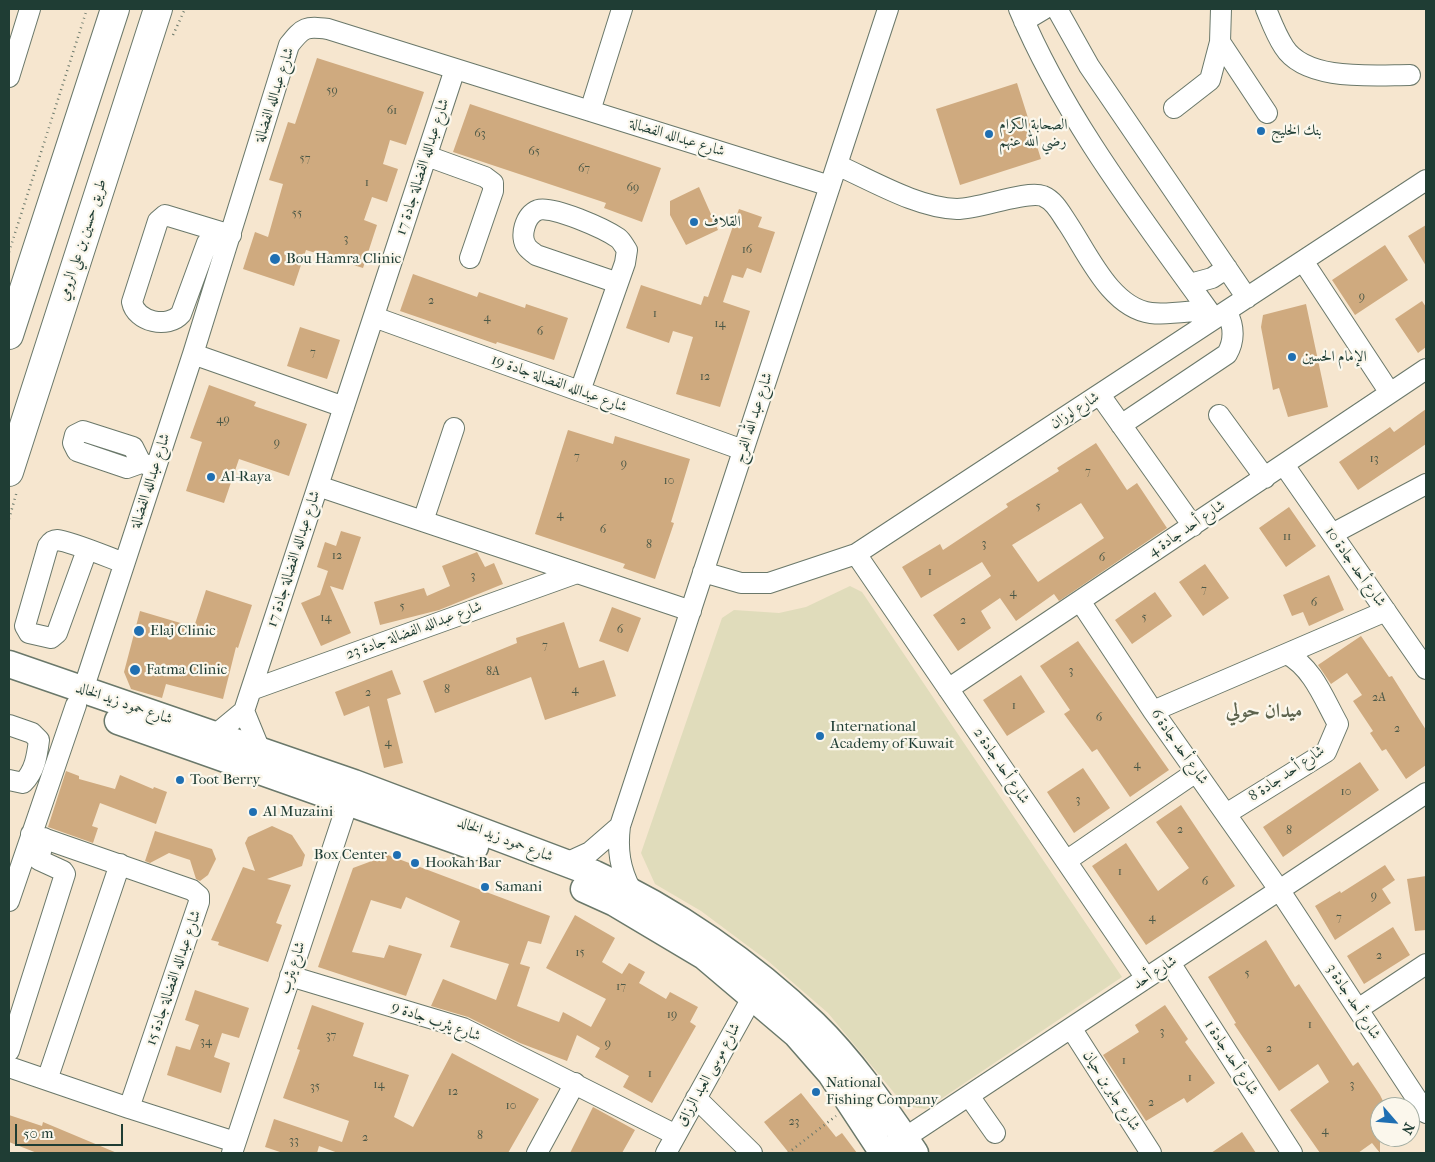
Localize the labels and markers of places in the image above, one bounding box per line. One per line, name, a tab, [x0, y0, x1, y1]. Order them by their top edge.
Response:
place label: الصحابة الكرام رضي الله عنهم	[999, 116, 1068, 151]
place label: بنك الخليج	[1271, 122, 1322, 140]
marker: بنك الخليج	[1255, 125, 1267, 137]
marker: الصحابة الكرام رضي الله عنهم	[983, 128, 995, 140]
place label: القلاف	[704, 213, 741, 231]
marker: القلاف	[688, 216, 700, 228]
place label: Bou Hamra Clinic	[286, 250, 401, 268]
marker: Bou Hamra Clinic	[268, 252, 282, 266]
place label: الإمام الحسين	[1302, 348, 1367, 366]
marker: الإمام الحسين	[1286, 351, 1298, 363]
place label: Al-Raya	[221, 468, 271, 486]
marker: Al-Raya	[205, 471, 217, 483]
place label: Elaj Clinic	[150, 622, 216, 640]
marker: Elaj Clinic	[132, 624, 146, 638]
place label: Fatma Clinic	[146, 661, 227, 679]
marker: Fatma Clinic	[128, 663, 142, 677]
place label: International Academy of Kuwait	[830, 718, 954, 753]
marker: International Academy of Kuwait	[814, 730, 826, 742]
place label: Toot Berry	[190, 771, 260, 789]
marker: Toot Berry	[174, 774, 186, 786]
place label: Al Muzaini	[263, 803, 333, 821]
marker: Al Muzaini	[247, 806, 259, 818]
place label: Box Center	[314, 846, 387, 864]
marker: Box Center	[391, 849, 403, 861]
place label: Hookah Bar	[425, 854, 501, 872]
marker: Hookah Bar	[409, 857, 421, 869]
place label: Samani	[495, 878, 542, 896]
marker: Samani	[479, 881, 491, 893]
place label: National Fishing Company	[826, 1074, 938, 1109]
marker: National Fishing Company	[810, 1086, 822, 1098]

